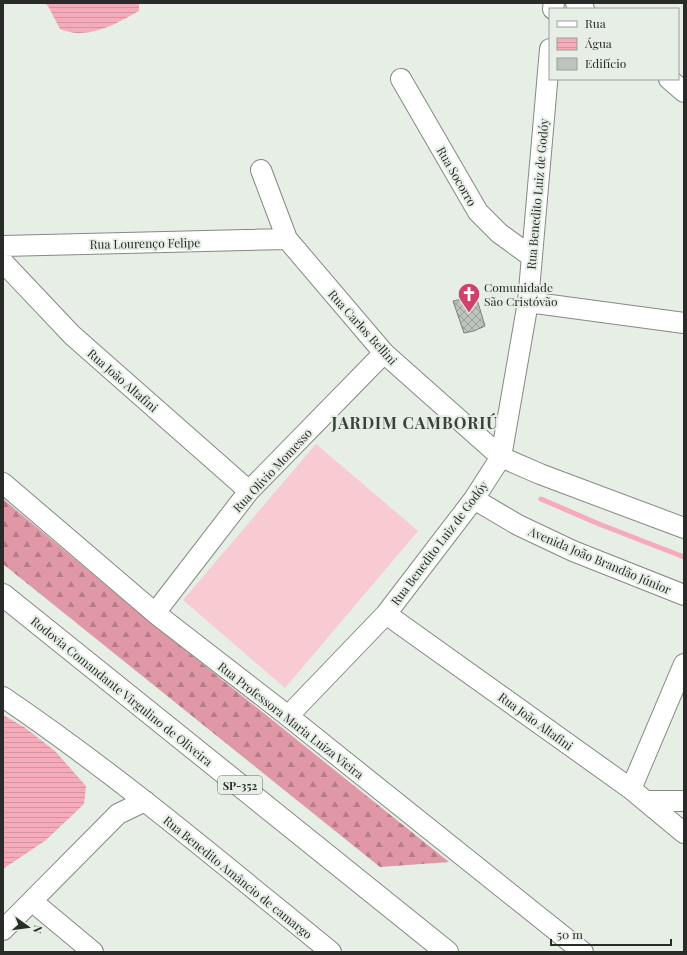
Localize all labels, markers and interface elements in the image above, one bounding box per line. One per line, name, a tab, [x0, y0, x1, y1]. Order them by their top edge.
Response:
legend	[549, 8, 679, 80]
text: Rua	[585, 15, 606, 31]
text: Água	[584, 35, 612, 51]
text: Edifício	[585, 55, 627, 71]
street label: Rua Benedito Luiz de Godóy	[522, 118, 552, 270]
street label: Rua Socorro	[434, 143, 481, 209]
street label: Rua Lourenço Felipe	[90, 234, 200, 252]
place label: Comunidade São Cristóvão	[484, 279, 558, 309]
church icon: Comunidade São Cristóvão	[456, 281, 482, 314]
street label: Rua Carlos Bellini	[325, 286, 401, 368]
street label: Rua João Altafini	[84, 345, 162, 415]
district label: JARDIM CAMBORIÚ	[331, 412, 498, 433]
street label: Rua Olívio Momesso	[229, 424, 315, 515]
street label: Rua Benedito Luiz de Godóy	[387, 478, 491, 608]
street label: Avenida João Brandão Júnior	[525, 522, 674, 598]
street label: Rodovia Comandante Virgulino de Oliveira	[28, 613, 216, 769]
street label: Rua Professora Maria Luiza Vieira	[215, 658, 367, 782]
street label: Rua João Altafini	[496, 689, 577, 754]
road number: SP-352	[218, 776, 262, 794]
street label: Rua Benedito Amâncio de camargo	[160, 812, 316, 942]
north arrow	[8, 907, 48, 947]
scale bar	[551, 921, 671, 947]
text: N	[30, 924, 46, 935]
text: 50 m	[557, 926, 583, 942]

